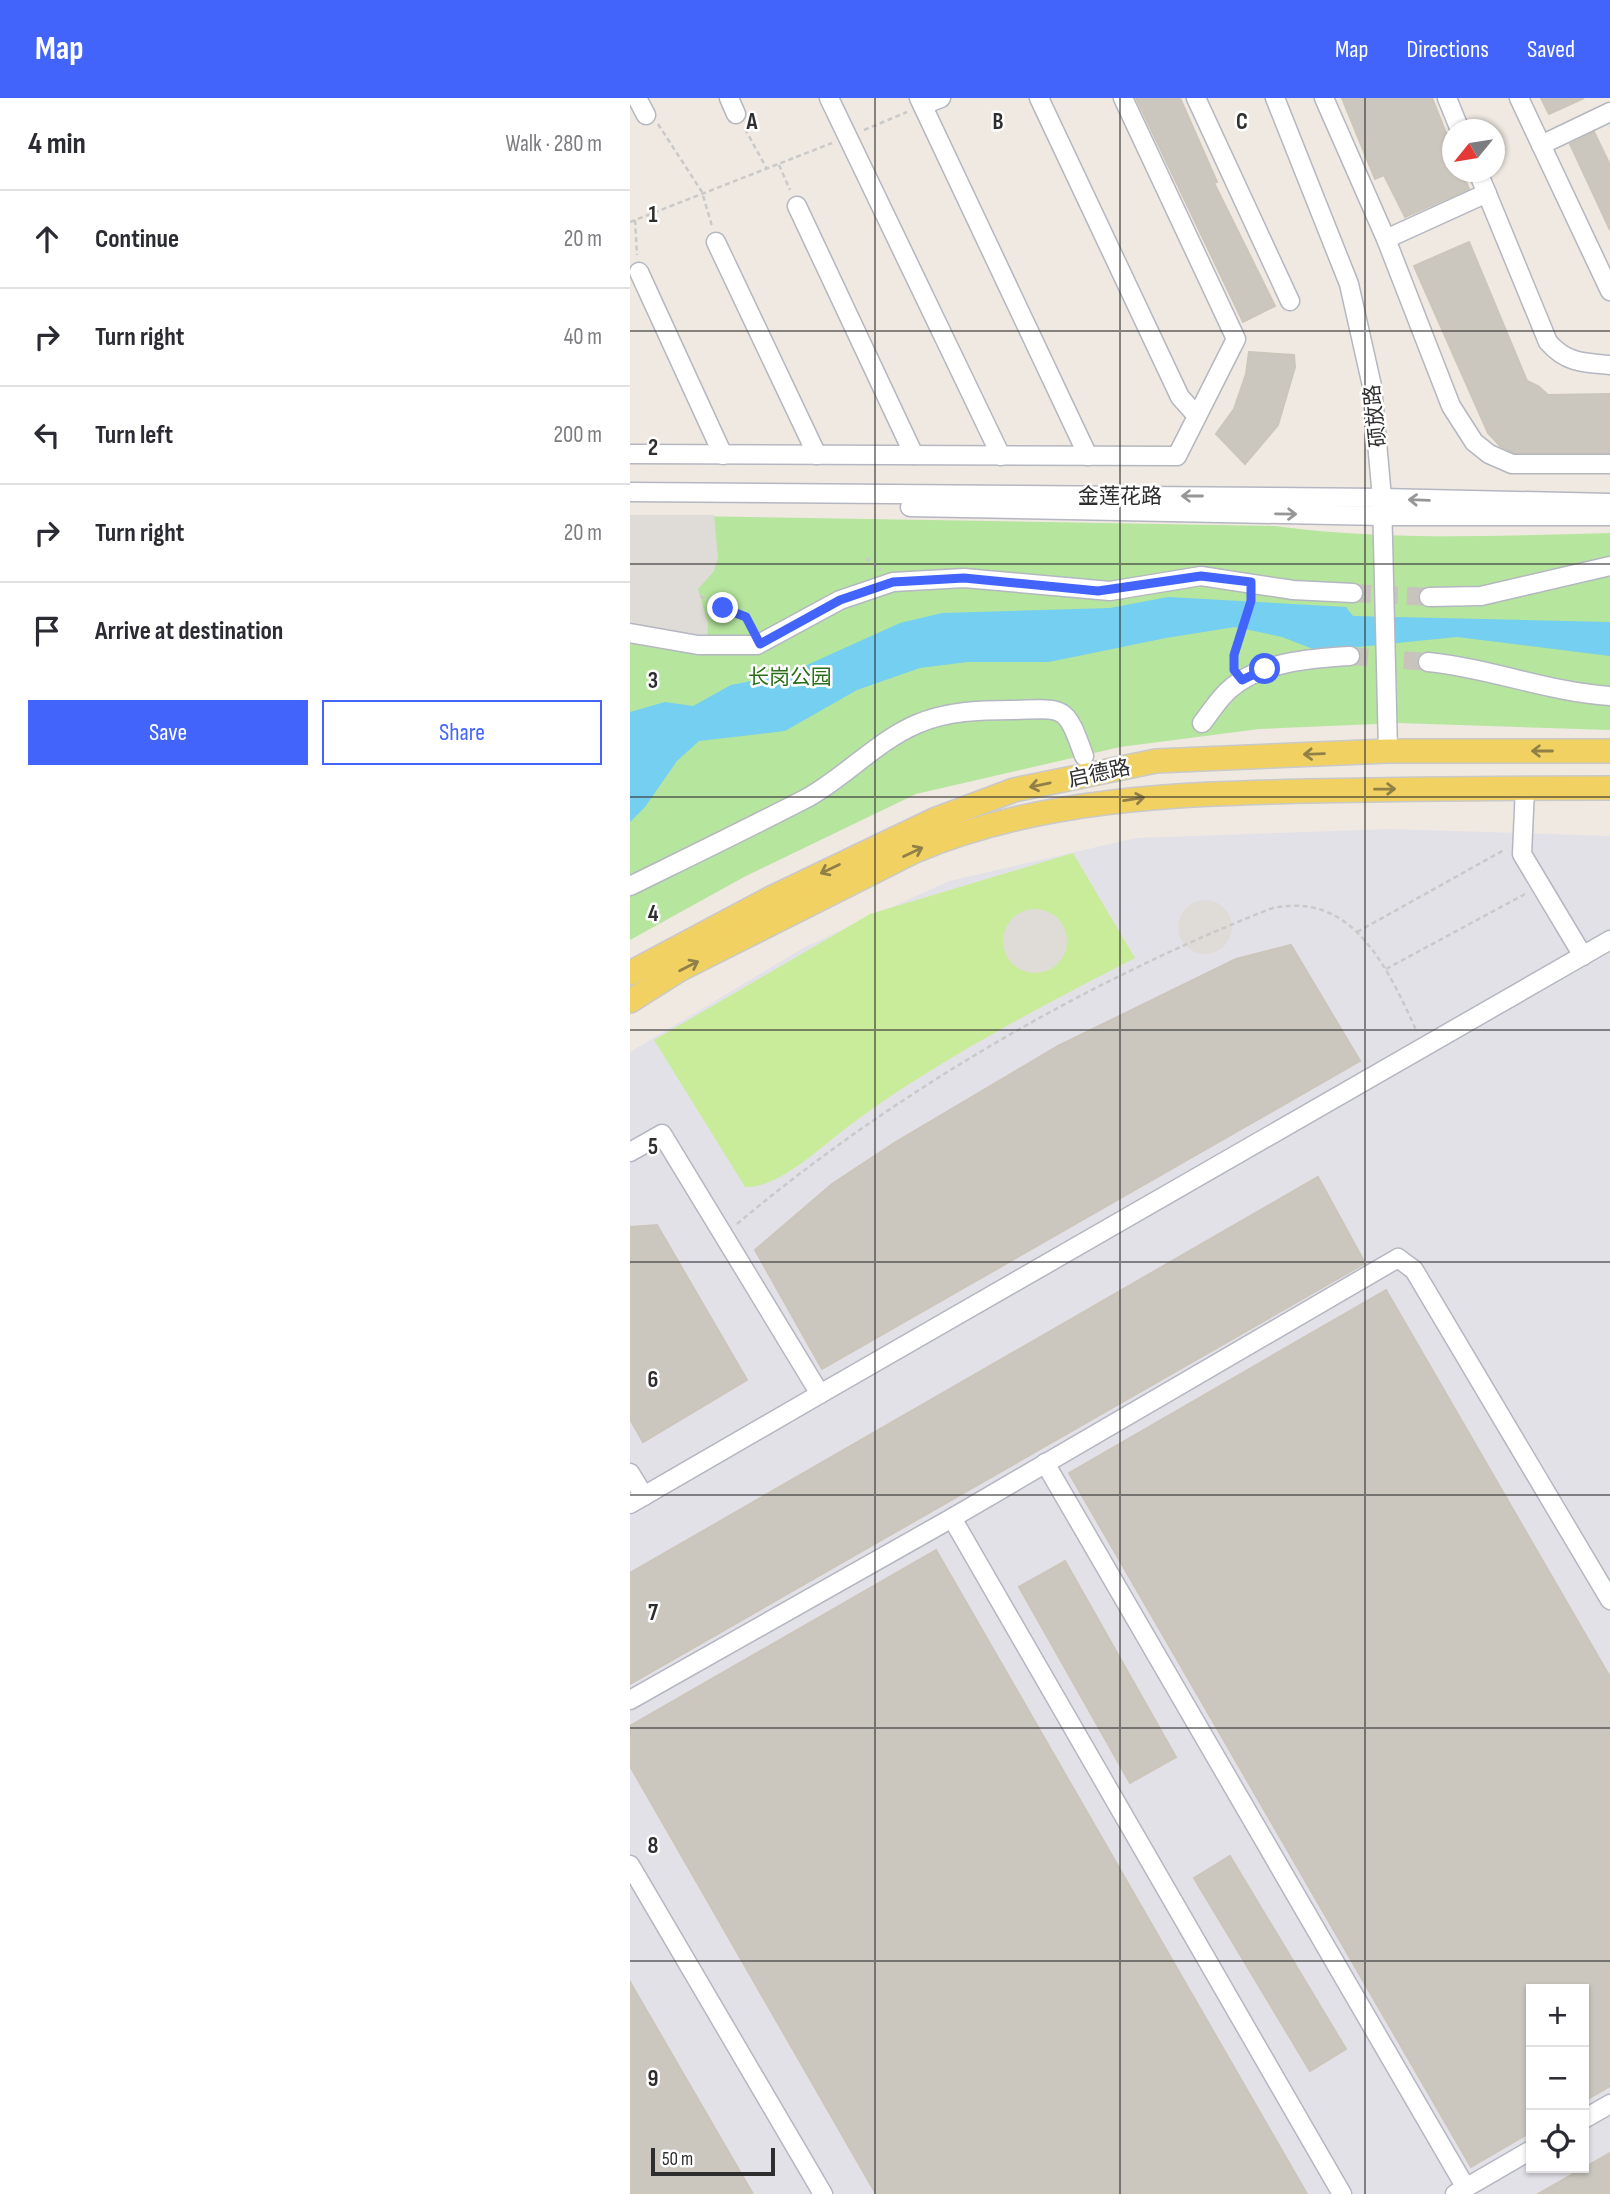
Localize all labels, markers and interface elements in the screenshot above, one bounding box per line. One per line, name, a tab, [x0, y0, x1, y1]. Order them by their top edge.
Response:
text: Map	[35, 29, 84, 69]
text: Map	[1335, 35, 1368, 64]
text: Directions	[1406, 35, 1489, 64]
text: Saved	[1527, 35, 1575, 64]
text: A	[746, 108, 759, 136]
text: B	[993, 108, 1004, 136]
text: C	[1236, 108, 1248, 136]
north arrow	[1442, 119, 1505, 182]
text: 4 min	[28, 126, 86, 162]
text: Walk · 280 m	[506, 130, 602, 158]
text: 1	[648, 201, 658, 229]
icon: ahead	[28, 220, 66, 258]
text: Continue	[95, 224, 179, 255]
text: 20 m	[564, 225, 602, 253]
icon: right	[28, 318, 66, 356]
text: Turn right	[95, 322, 184, 353]
text: 40 m	[564, 323, 602, 351]
street label: 硕放路	[1360, 383, 1391, 449]
icon: left	[28, 416, 66, 454]
text: Turn left	[95, 420, 173, 451]
text: 200 m	[554, 421, 602, 449]
text: 2	[648, 434, 658, 462]
street label: 金莲花路	[1078, 484, 1162, 509]
one-way arrow	[1181, 490, 1204, 503]
one-way arrow	[1408, 494, 1431, 507]
one-way arrow	[1274, 507, 1297, 520]
icon: right	[28, 514, 66, 552]
text: Turn right	[95, 518, 184, 549]
text: 20 m	[564, 519, 602, 547]
route end	[707, 592, 738, 623]
icon: arrive	[28, 612, 66, 650]
text: Arrive at destination	[95, 616, 283, 647]
route start	[1249, 653, 1280, 684]
park label: 长岗公园	[748, 665, 832, 690]
text: 3	[648, 667, 658, 695]
button: Save	[28, 700, 308, 765]
button: Share	[322, 700, 602, 765]
one-way arrow	[1531, 744, 1554, 758]
one-way arrow	[1303, 748, 1326, 761]
street label: 启德路	[1066, 755, 1133, 792]
one-way arrow	[1029, 778, 1052, 792]
one-way arrow	[1373, 782, 1396, 796]
one-way arrow	[1122, 793, 1145, 806]
one-way arrow	[902, 845, 923, 858]
one-way arrow	[820, 863, 841, 877]
text: 4	[648, 900, 659, 928]
one-way arrow	[678, 958, 699, 972]
text: 5	[648, 1133, 658, 1161]
text: 6	[648, 1366, 658, 1394]
text: 7	[648, 1599, 658, 1627]
text: 8	[648, 1832, 659, 1860]
map controls	[1526, 1984, 1589, 2173]
button: +	[1526, 1984, 1589, 2047]
button: −	[1526, 2047, 1589, 2110]
text: 9	[648, 2065, 658, 2093]
button: locate	[1526, 2110, 1589, 2173]
scale bar	[651, 2145, 775, 2177]
text: 50 m	[662, 2148, 693, 2171]

